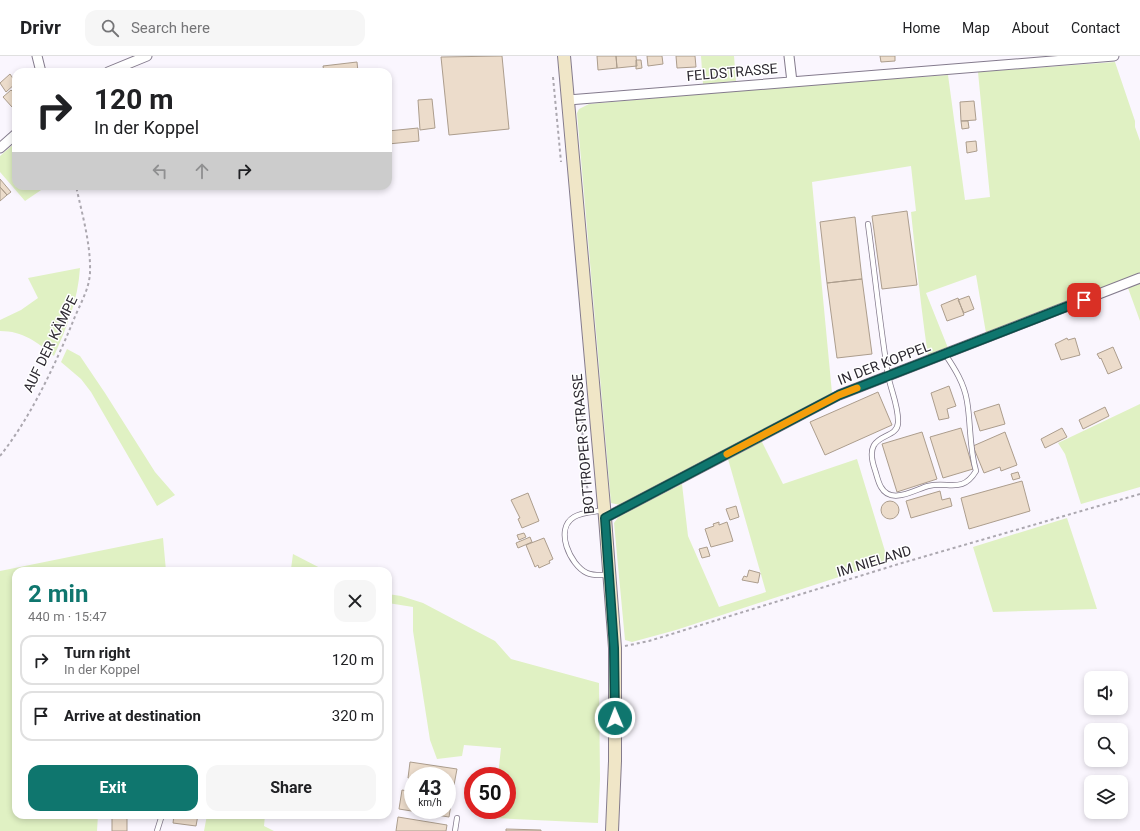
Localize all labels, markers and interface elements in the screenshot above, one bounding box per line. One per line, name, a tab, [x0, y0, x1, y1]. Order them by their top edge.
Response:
search box	[85, 10, 365, 46]
text: Drivr	[20, 16, 61, 39]
icon: search	[99, 17, 121, 39]
text: Search here	[131, 19, 210, 37]
text: Home	[902, 20, 940, 36]
text: Map	[962, 20, 990, 36]
text: About	[1012, 20, 1049, 36]
text: Contact	[1071, 20, 1120, 36]
street label: FELDSTRASSE	[686, 60, 778, 84]
text: 120 m	[94, 83, 173, 116]
icon: right	[28, 84, 80, 136]
text: In der Koppel	[94, 117, 199, 138]
icon: left	[149, 160, 171, 182]
icon: ahead	[191, 160, 213, 182]
icon: right	[233, 160, 255, 182]
pin	[1067, 283, 1101, 317]
icon: arrive	[1073, 289, 1095, 311]
street label: AUF DER KÄMPE	[20, 293, 80, 395]
street label: IN DER KOPPEL	[835, 338, 933, 388]
street label: BOTTROPER STRASSE	[569, 373, 597, 515]
street label: IM NIELAND	[835, 542, 913, 580]
text: 2 min	[28, 580, 88, 608]
button: close	[334, 580, 376, 622]
text: 440 m · 15:47	[28, 609, 107, 624]
text: Turn right	[64, 644, 130, 662]
icon: right	[30, 649, 52, 671]
text: 120 m	[332, 651, 374, 669]
text: In der Koppel	[64, 662, 140, 677]
map controls	[1084, 671, 1128, 819]
button: sound	[1084, 671, 1128, 715]
position arrow	[594, 697, 636, 739]
icon: arrive	[30, 705, 52, 727]
text: Arrive at destination	[64, 707, 201, 725]
text: 320 m	[332, 707, 374, 725]
button: search	[1084, 723, 1128, 767]
button: Exit	[28, 765, 198, 811]
button: Share	[206, 765, 376, 811]
speed limit sign: 50	[464, 767, 516, 819]
button: layers	[1084, 775, 1128, 819]
text: 43	[419, 776, 441, 800]
text: km/h	[418, 797, 442, 808]

